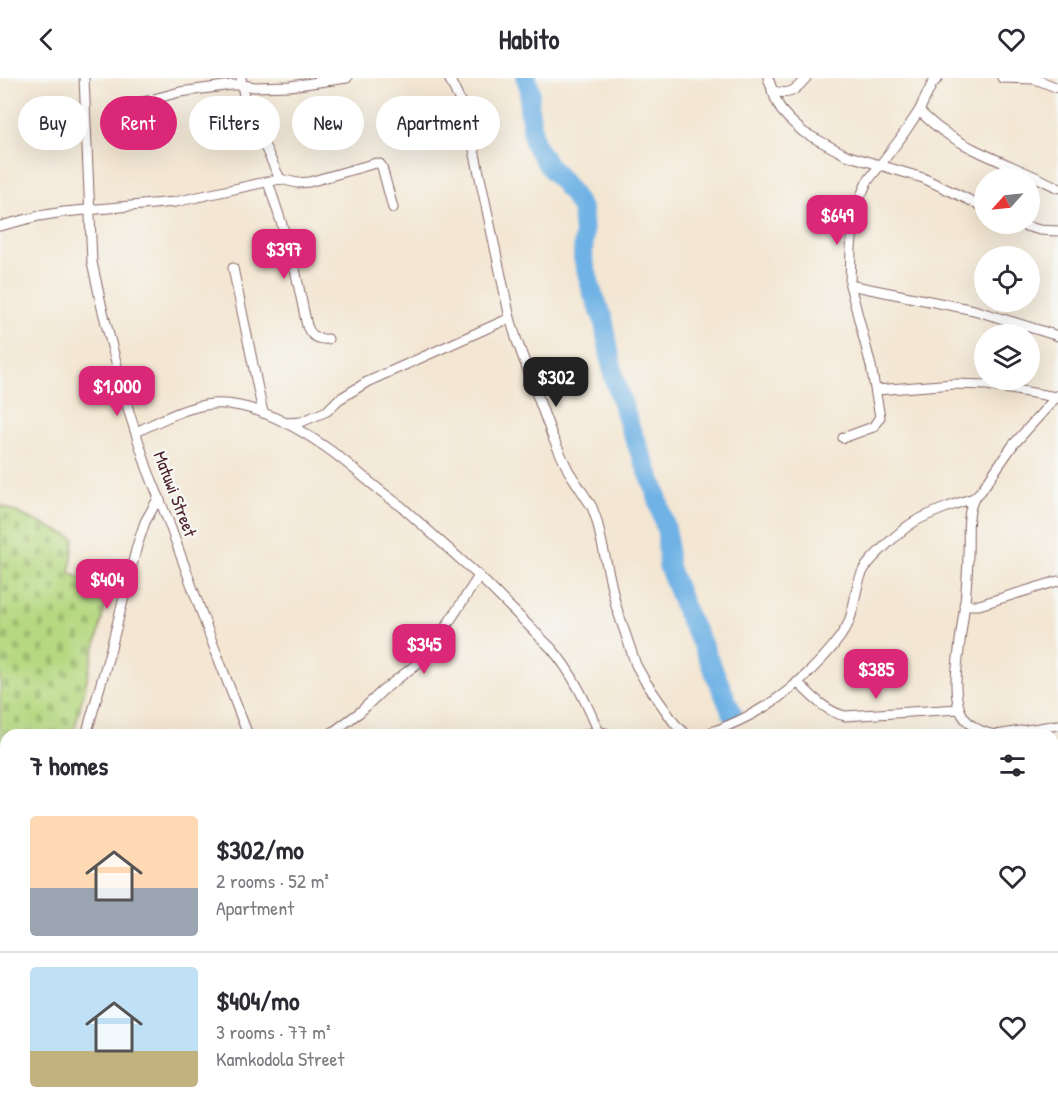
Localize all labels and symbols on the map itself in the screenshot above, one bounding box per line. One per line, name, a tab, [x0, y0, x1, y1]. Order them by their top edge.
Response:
north arrow	[974, 168, 1040, 234]
pin: $649	[801, 195, 873, 246]
pin: $397	[248, 229, 320, 280]
pin: $302	[520, 357, 592, 408]
pin: $1,000	[68, 366, 166, 417]
street label: Matuwi Street	[148, 448, 203, 541]
pin: $404	[71, 559, 143, 610]
pin: $345	[388, 624, 460, 675]
pin: $385	[840, 649, 912, 700]

